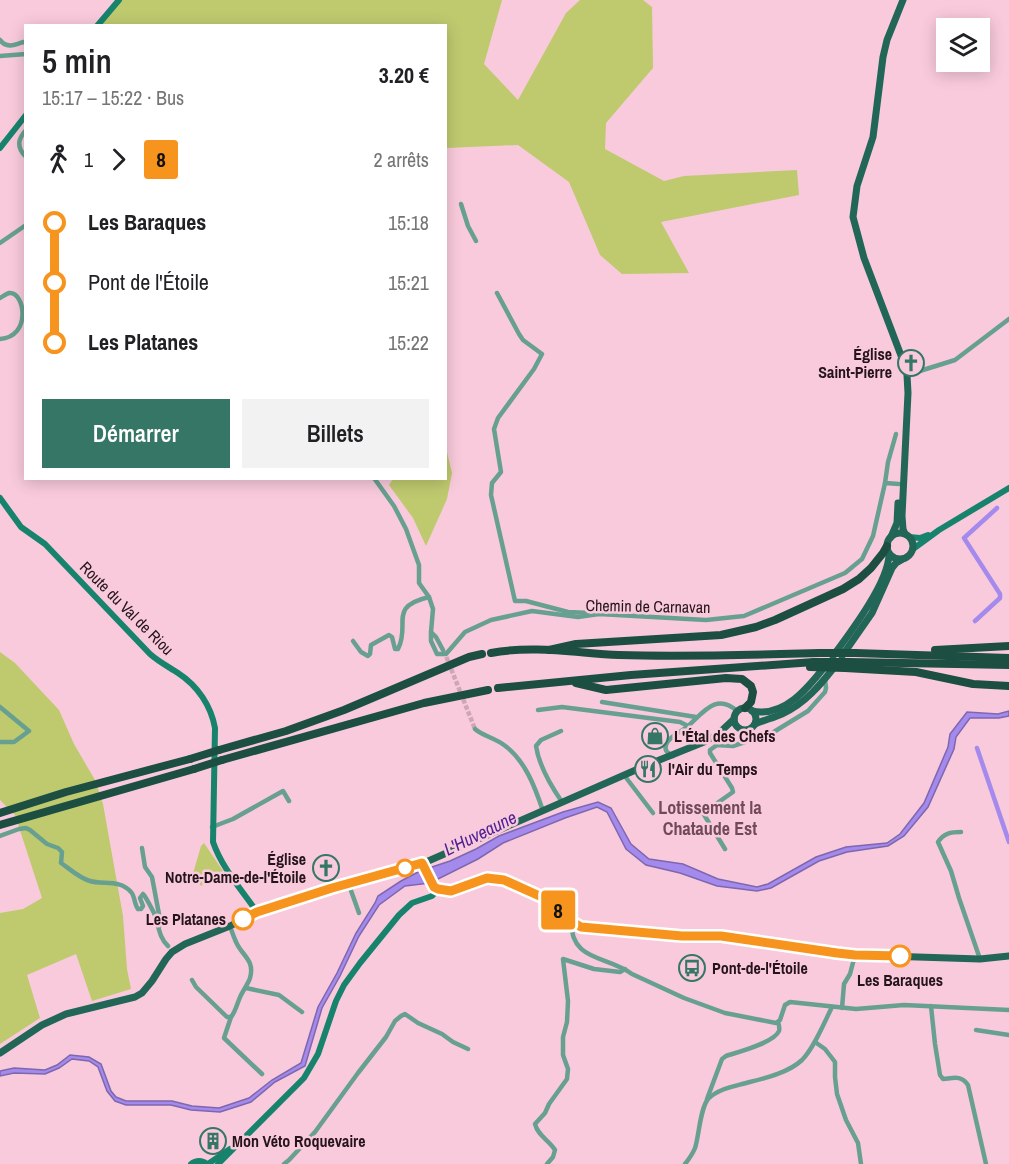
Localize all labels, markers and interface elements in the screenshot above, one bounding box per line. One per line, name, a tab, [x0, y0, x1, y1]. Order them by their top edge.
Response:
map controls	[936, 18, 990, 72]
button: layers	[936, 18, 990, 72]
text: 5 min	[42, 39, 112, 83]
text: 3.20 €	[379, 60, 429, 90]
text: 15:17 – 15:22 · Bus	[42, 84, 184, 111]
icon: walk	[42, 143, 75, 176]
icon: forward	[102, 143, 135, 176]
text: 8	[156, 145, 166, 174]
text: 1	[84, 146, 93, 173]
text: 2 arrêts	[373, 146, 429, 173]
text: Les Baraques	[88, 207, 206, 237]
text: 15:18	[388, 209, 429, 236]
text: Pont de l'Étoile	[88, 267, 209, 297]
text: 15:21	[388, 269, 429, 296]
text: Les Platanes	[88, 327, 198, 357]
text: 15:22	[388, 329, 429, 356]
place label: Église Saint-Pierre	[818, 343, 892, 383]
church icon: Église Saint-Pierre	[896, 348, 926, 378]
button: Démarrer	[42, 399, 230, 468]
button: Billets	[242, 399, 429, 468]
street label: Route du Val de Riou	[75, 556, 179, 660]
street label: Chemin de Carnavan	[585, 594, 711, 618]
shop icon: L'Étal des Chefs	[640, 721, 670, 751]
place label: L'Étal des Chefs	[674, 725, 776, 747]
restaurant icon: l'Air du Temps	[633, 754, 663, 784]
place label: l'Air du Temps	[668, 758, 758, 780]
district label: Lotissement la Chataude Est	[658, 795, 762, 841]
water label: L'Huveaune	[439, 805, 521, 861]
place label: Église Notre-Dame-de-l'Étoile	[165, 848, 306, 888]
church icon: Église Notre-Dame-de-l'Étoile	[311, 853, 341, 883]
unlabelled marker	[396, 859, 414, 877]
line badge: 8	[538, 890, 578, 930]
text: 8	[553, 896, 563, 925]
place label: Les Platanes	[146, 908, 226, 930]
marker: Les Platanes	[232, 908, 254, 930]
marker: Les Baraques	[889, 945, 911, 967]
bus stop icon: Pont-de-l'Étoile	[677, 953, 707, 983]
place label: Pont-de-l'Étoile	[712, 957, 808, 979]
place label: Les Baraques	[857, 969, 943, 991]
building icon: Mon Véto Roquevaire	[198, 1126, 228, 1156]
place label: Mon Véto Roquevaire	[232, 1130, 365, 1152]

